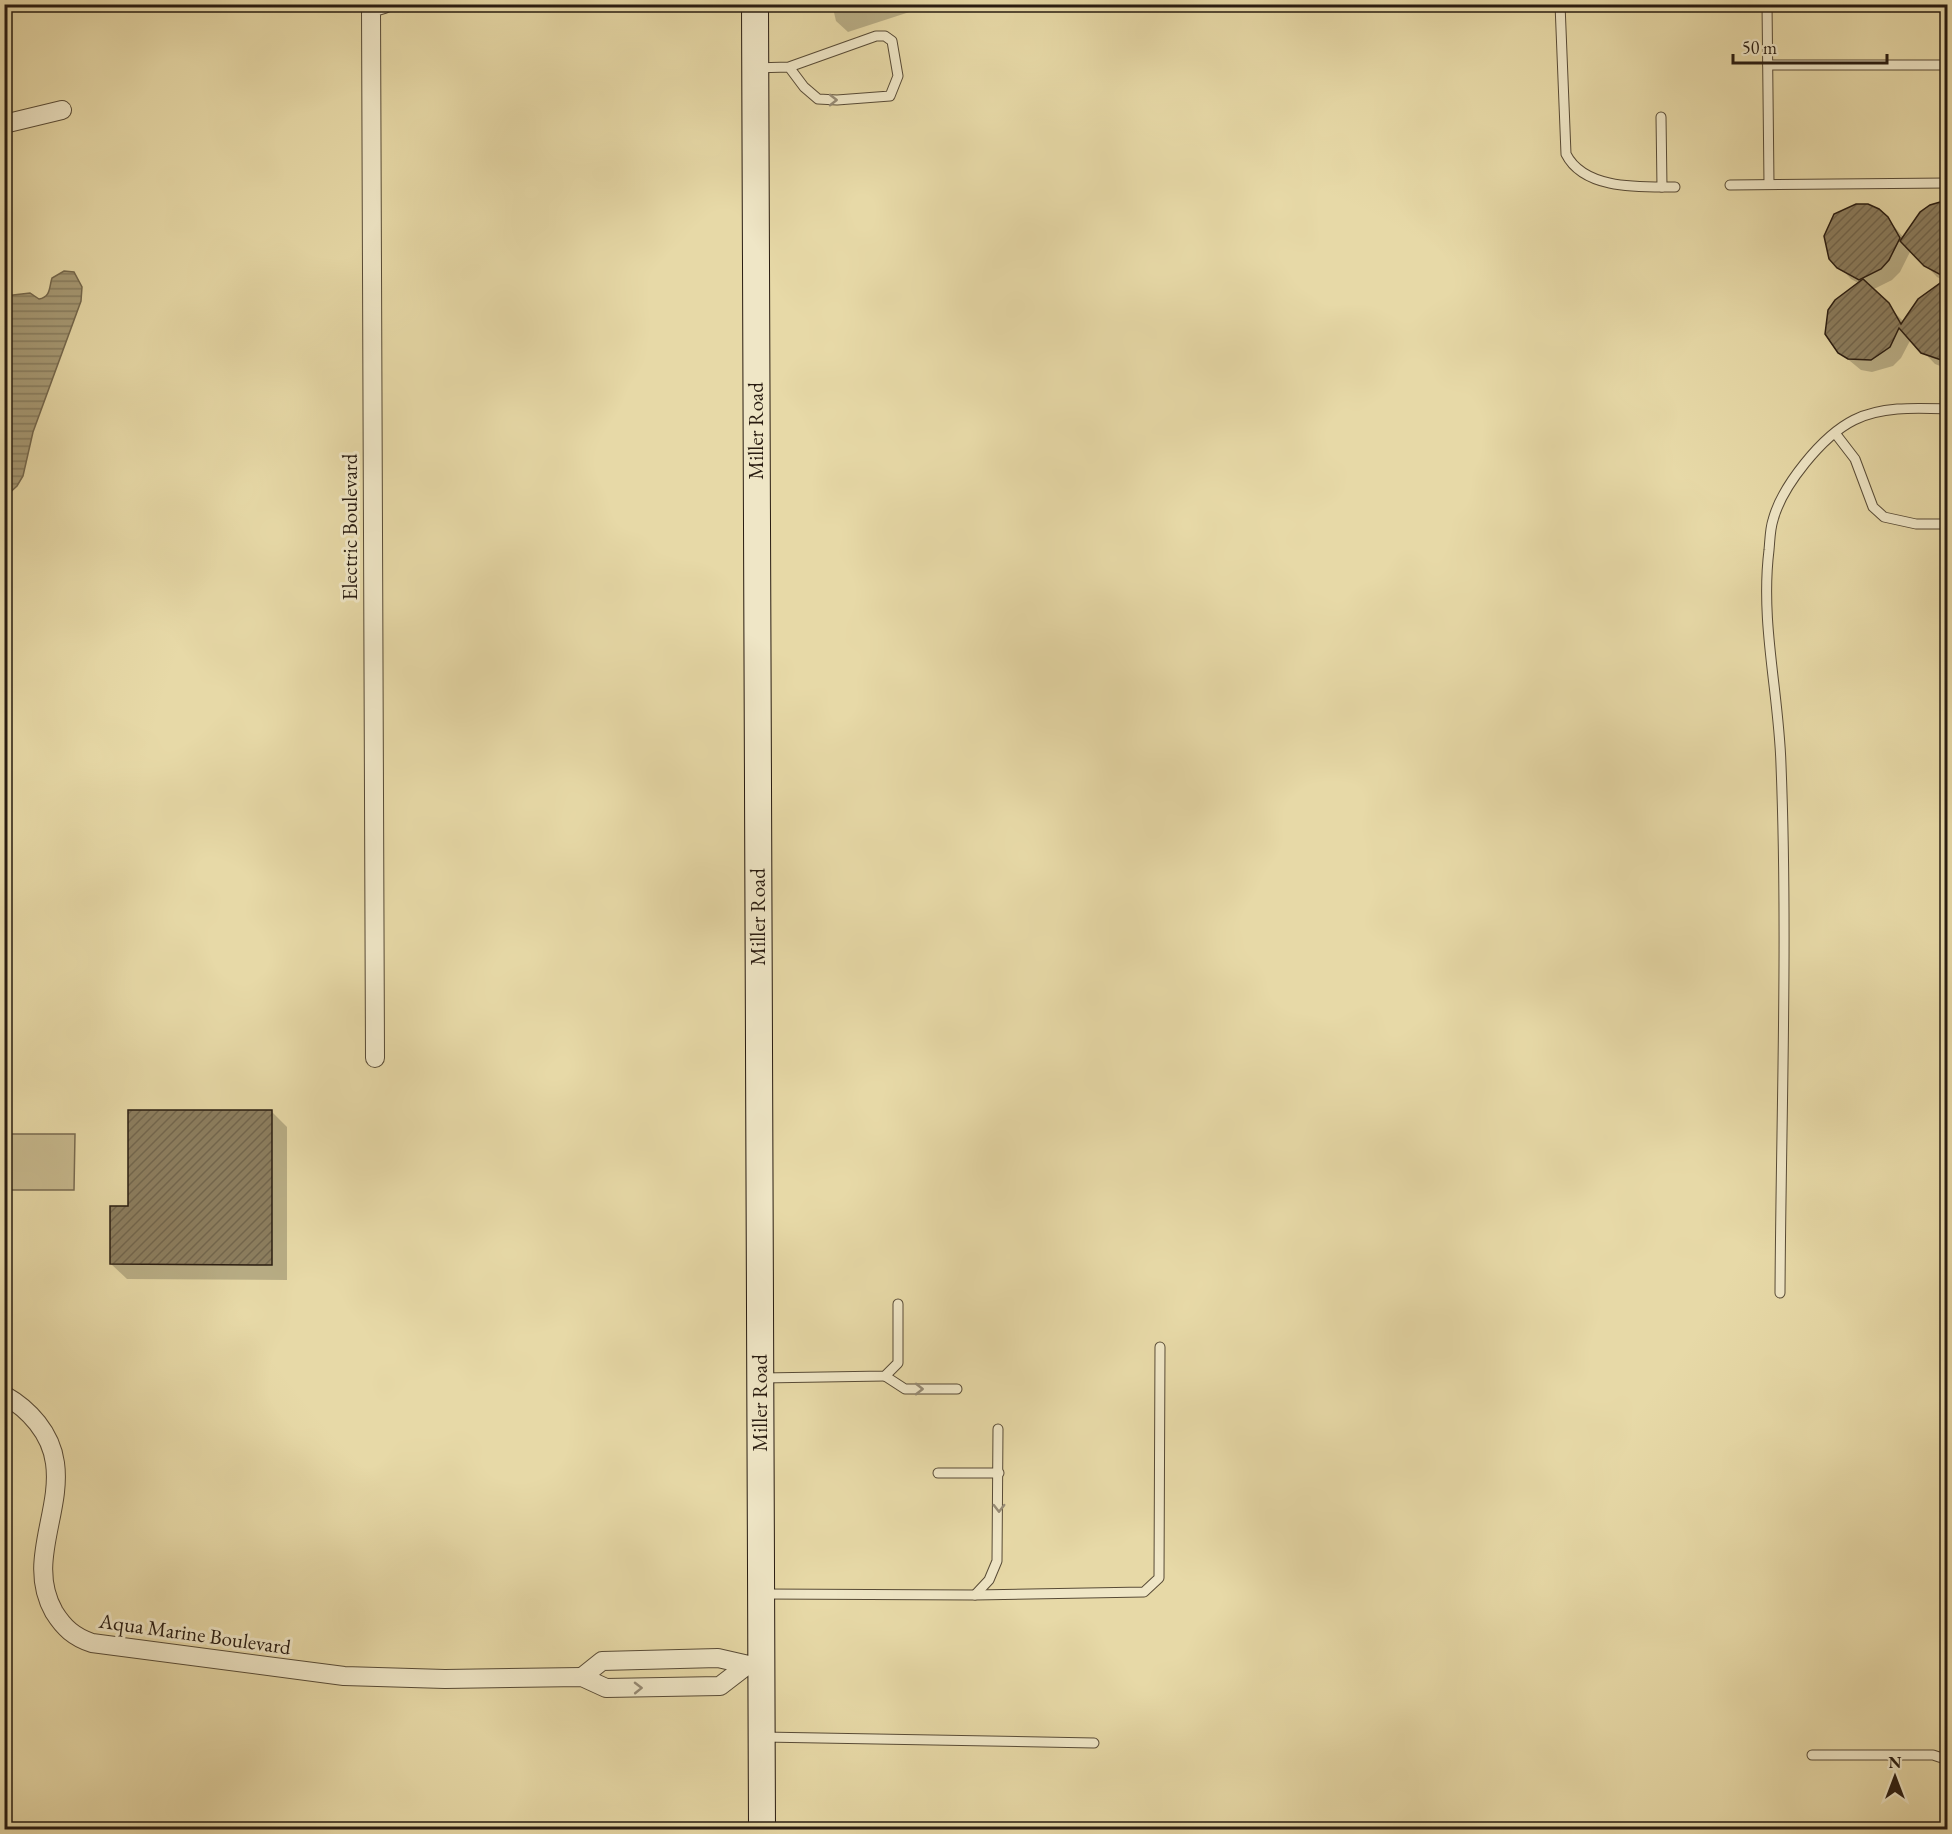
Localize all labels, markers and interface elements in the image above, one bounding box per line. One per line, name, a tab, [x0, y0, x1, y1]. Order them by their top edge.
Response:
scale bar	[1733, 27, 1888, 65]
text: 50 m	[1742, 36, 1777, 59]
one-way arrow	[829, 94, 838, 106]
street label: Miller Road	[742, 382, 769, 480]
street label: Electric Boulevard	[336, 453, 363, 600]
street label: Miller Road	[744, 868, 771, 966]
street label: Miller Road	[746, 1354, 773, 1452]
one-way arrow	[915, 1383, 924, 1395]
one-way arrow	[993, 1504, 1005, 1513]
street label: Aqua Marine Boulevard	[96, 1607, 293, 1660]
one-way arrow	[634, 1682, 643, 1694]
north arrow	[1865, 1747, 1925, 1807]
text: N	[1889, 1752, 1902, 1773]

